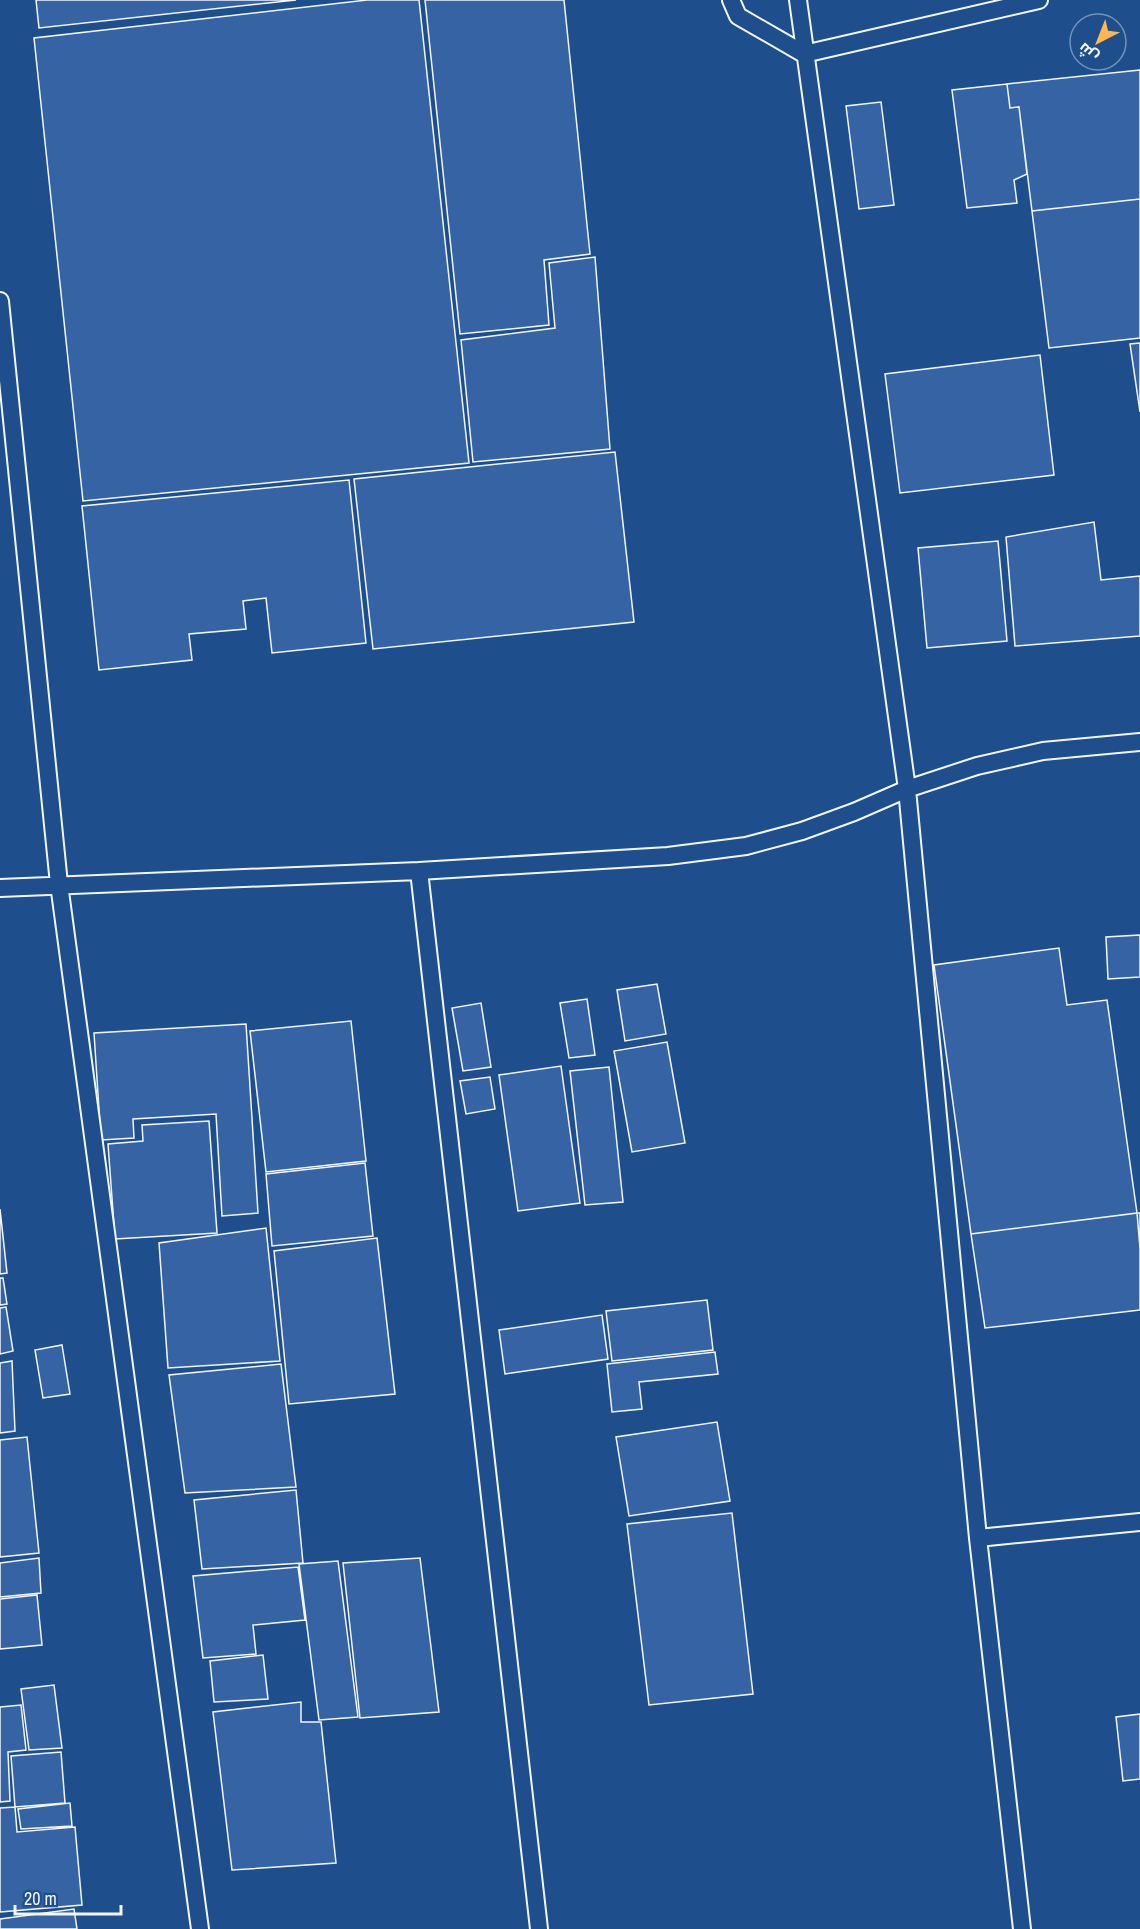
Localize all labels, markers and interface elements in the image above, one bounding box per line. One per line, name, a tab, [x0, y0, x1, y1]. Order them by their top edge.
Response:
north arrow	[1068, 12, 1128, 72]
text: ش	[1073, 38, 1103, 68]
scale bar	[15, 1878, 122, 1916]
text: 20 m	[24, 1886, 57, 1911]

